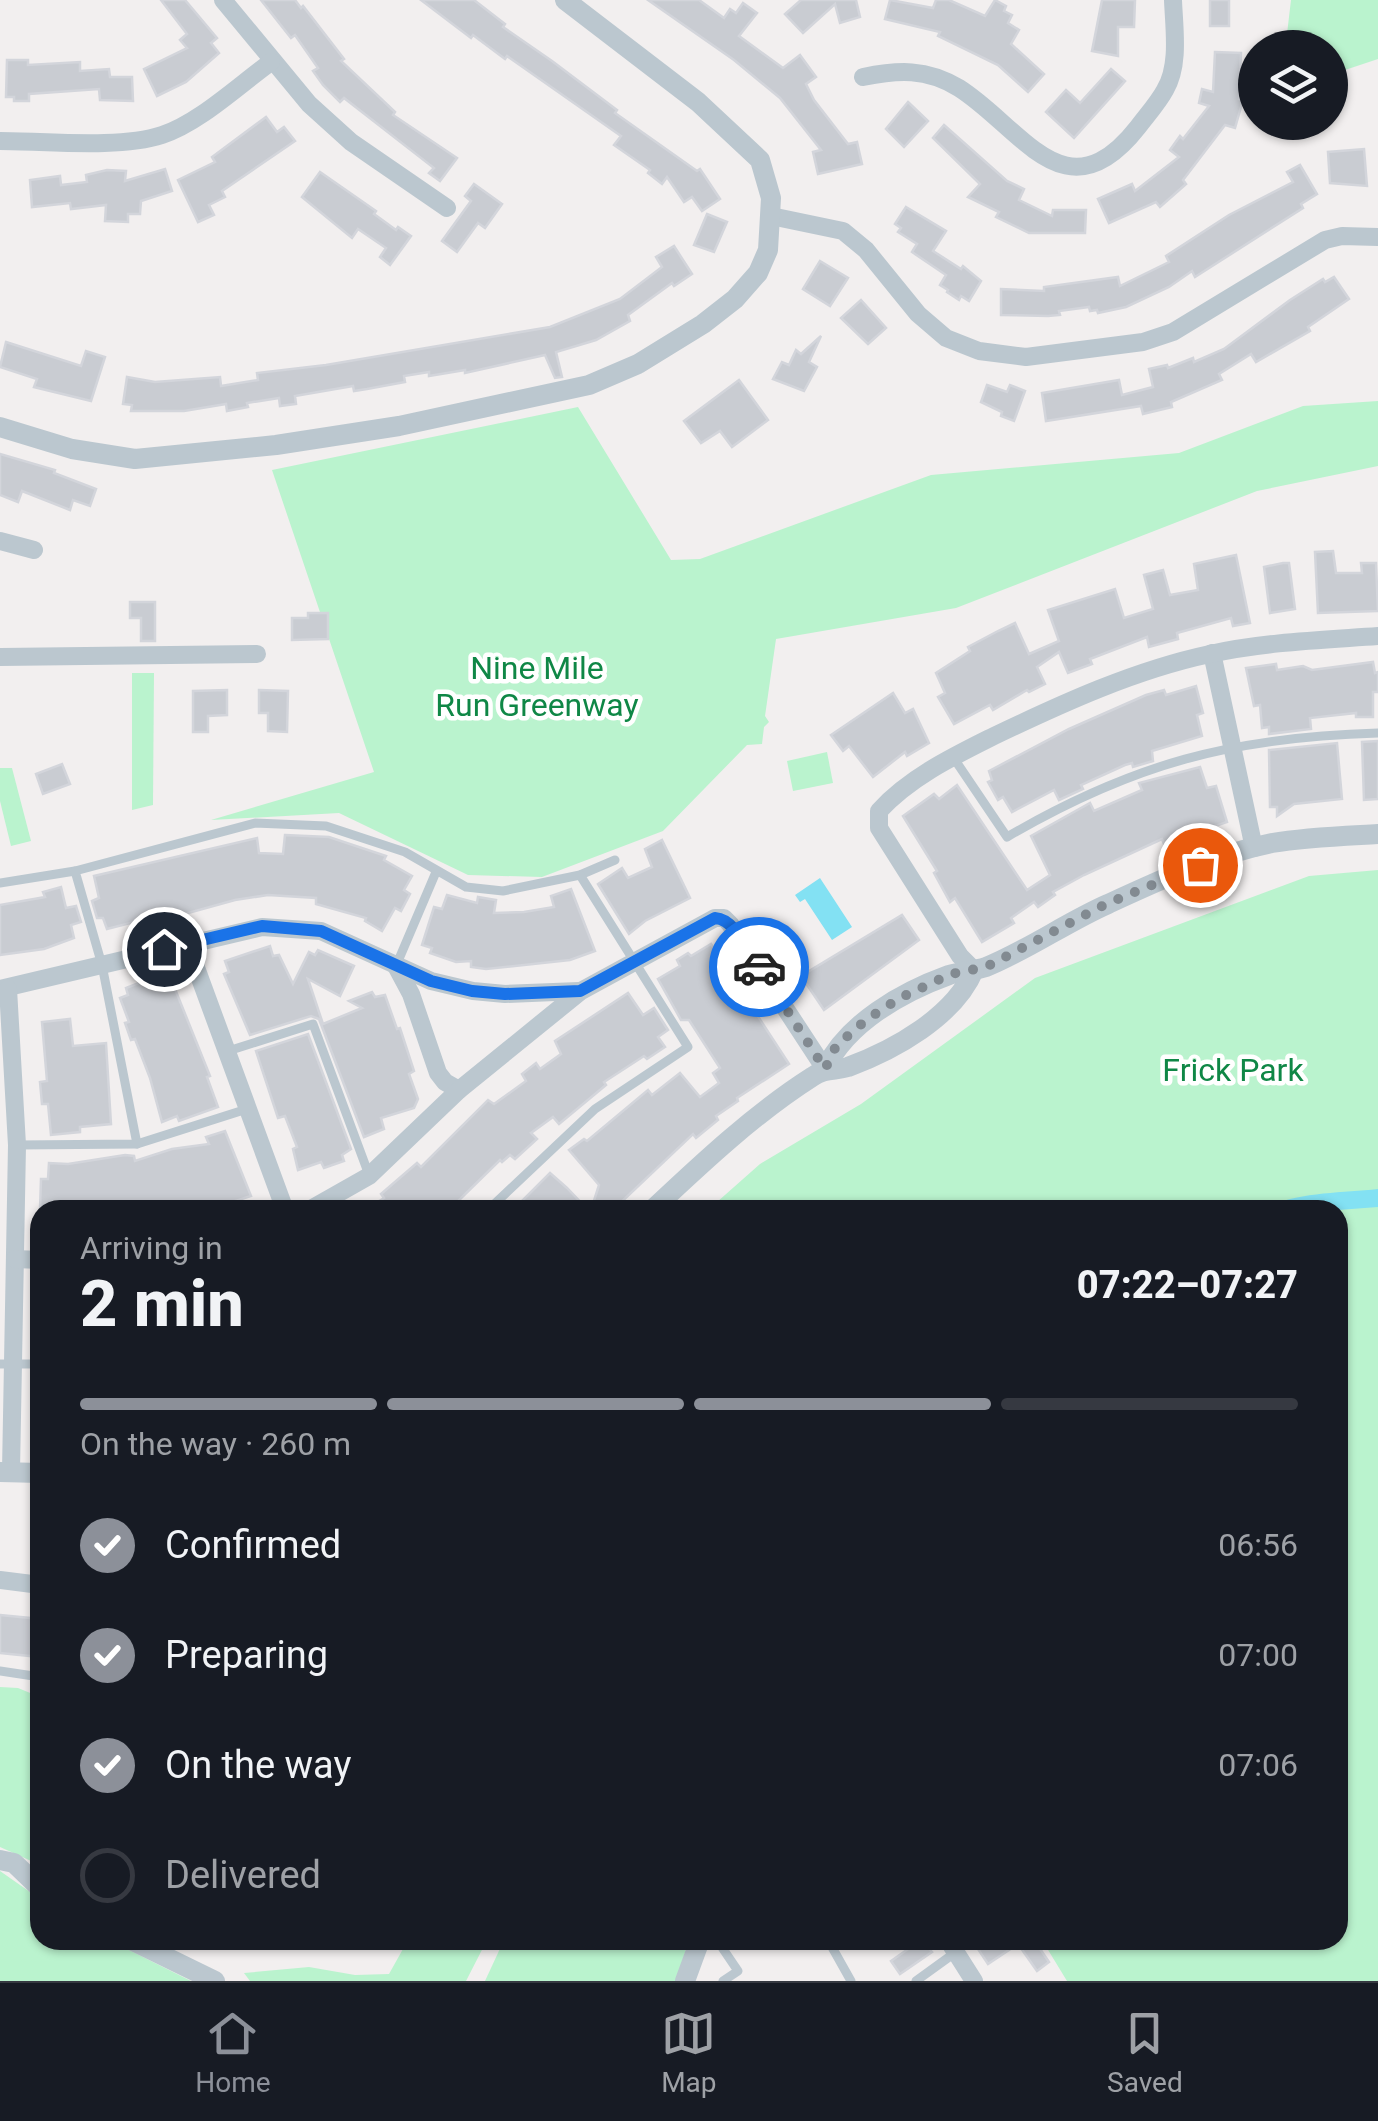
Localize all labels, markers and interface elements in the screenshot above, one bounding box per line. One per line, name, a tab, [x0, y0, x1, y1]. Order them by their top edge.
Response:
map controls	[1238, 30, 1348, 140]
button: layers	[1238, 30, 1348, 140]
park label: Nine Mile Run Greenway	[435, 649, 639, 724]
pin	[1158, 823, 1243, 908]
icon: bag	[1173, 838, 1228, 893]
pin	[122, 907, 207, 992]
courier	[709, 917, 809, 1017]
icon: home	[137, 922, 192, 977]
icon: car	[732, 940, 787, 995]
park label: Frick Park	[1162, 1051, 1304, 1089]
text: Arriving in	[80, 1229, 223, 1267]
text: 07:22–07:27	[1077, 1263, 1298, 1307]
text: 2 min	[80, 1266, 244, 1342]
text: On the way · 260 m	[80, 1425, 351, 1463]
icon: check	[80, 1518, 135, 1573]
text: Confirmed	[165, 1523, 341, 1567]
text: 06:56	[1218, 1526, 1298, 1564]
icon: check	[80, 1628, 135, 1683]
text: Preparing	[165, 1633, 328, 1677]
text: 07:00	[1218, 1636, 1298, 1674]
icon: check	[80, 1738, 135, 1793]
text: On the way	[165, 1743, 351, 1787]
text: 07:06	[1218, 1746, 1298, 1784]
text: Delivered	[165, 1853, 321, 1897]
tab: Home	[195, 2006, 271, 2099]
tab: Map	[661, 2006, 717, 2099]
tab: Saved	[1107, 2006, 1183, 2099]

